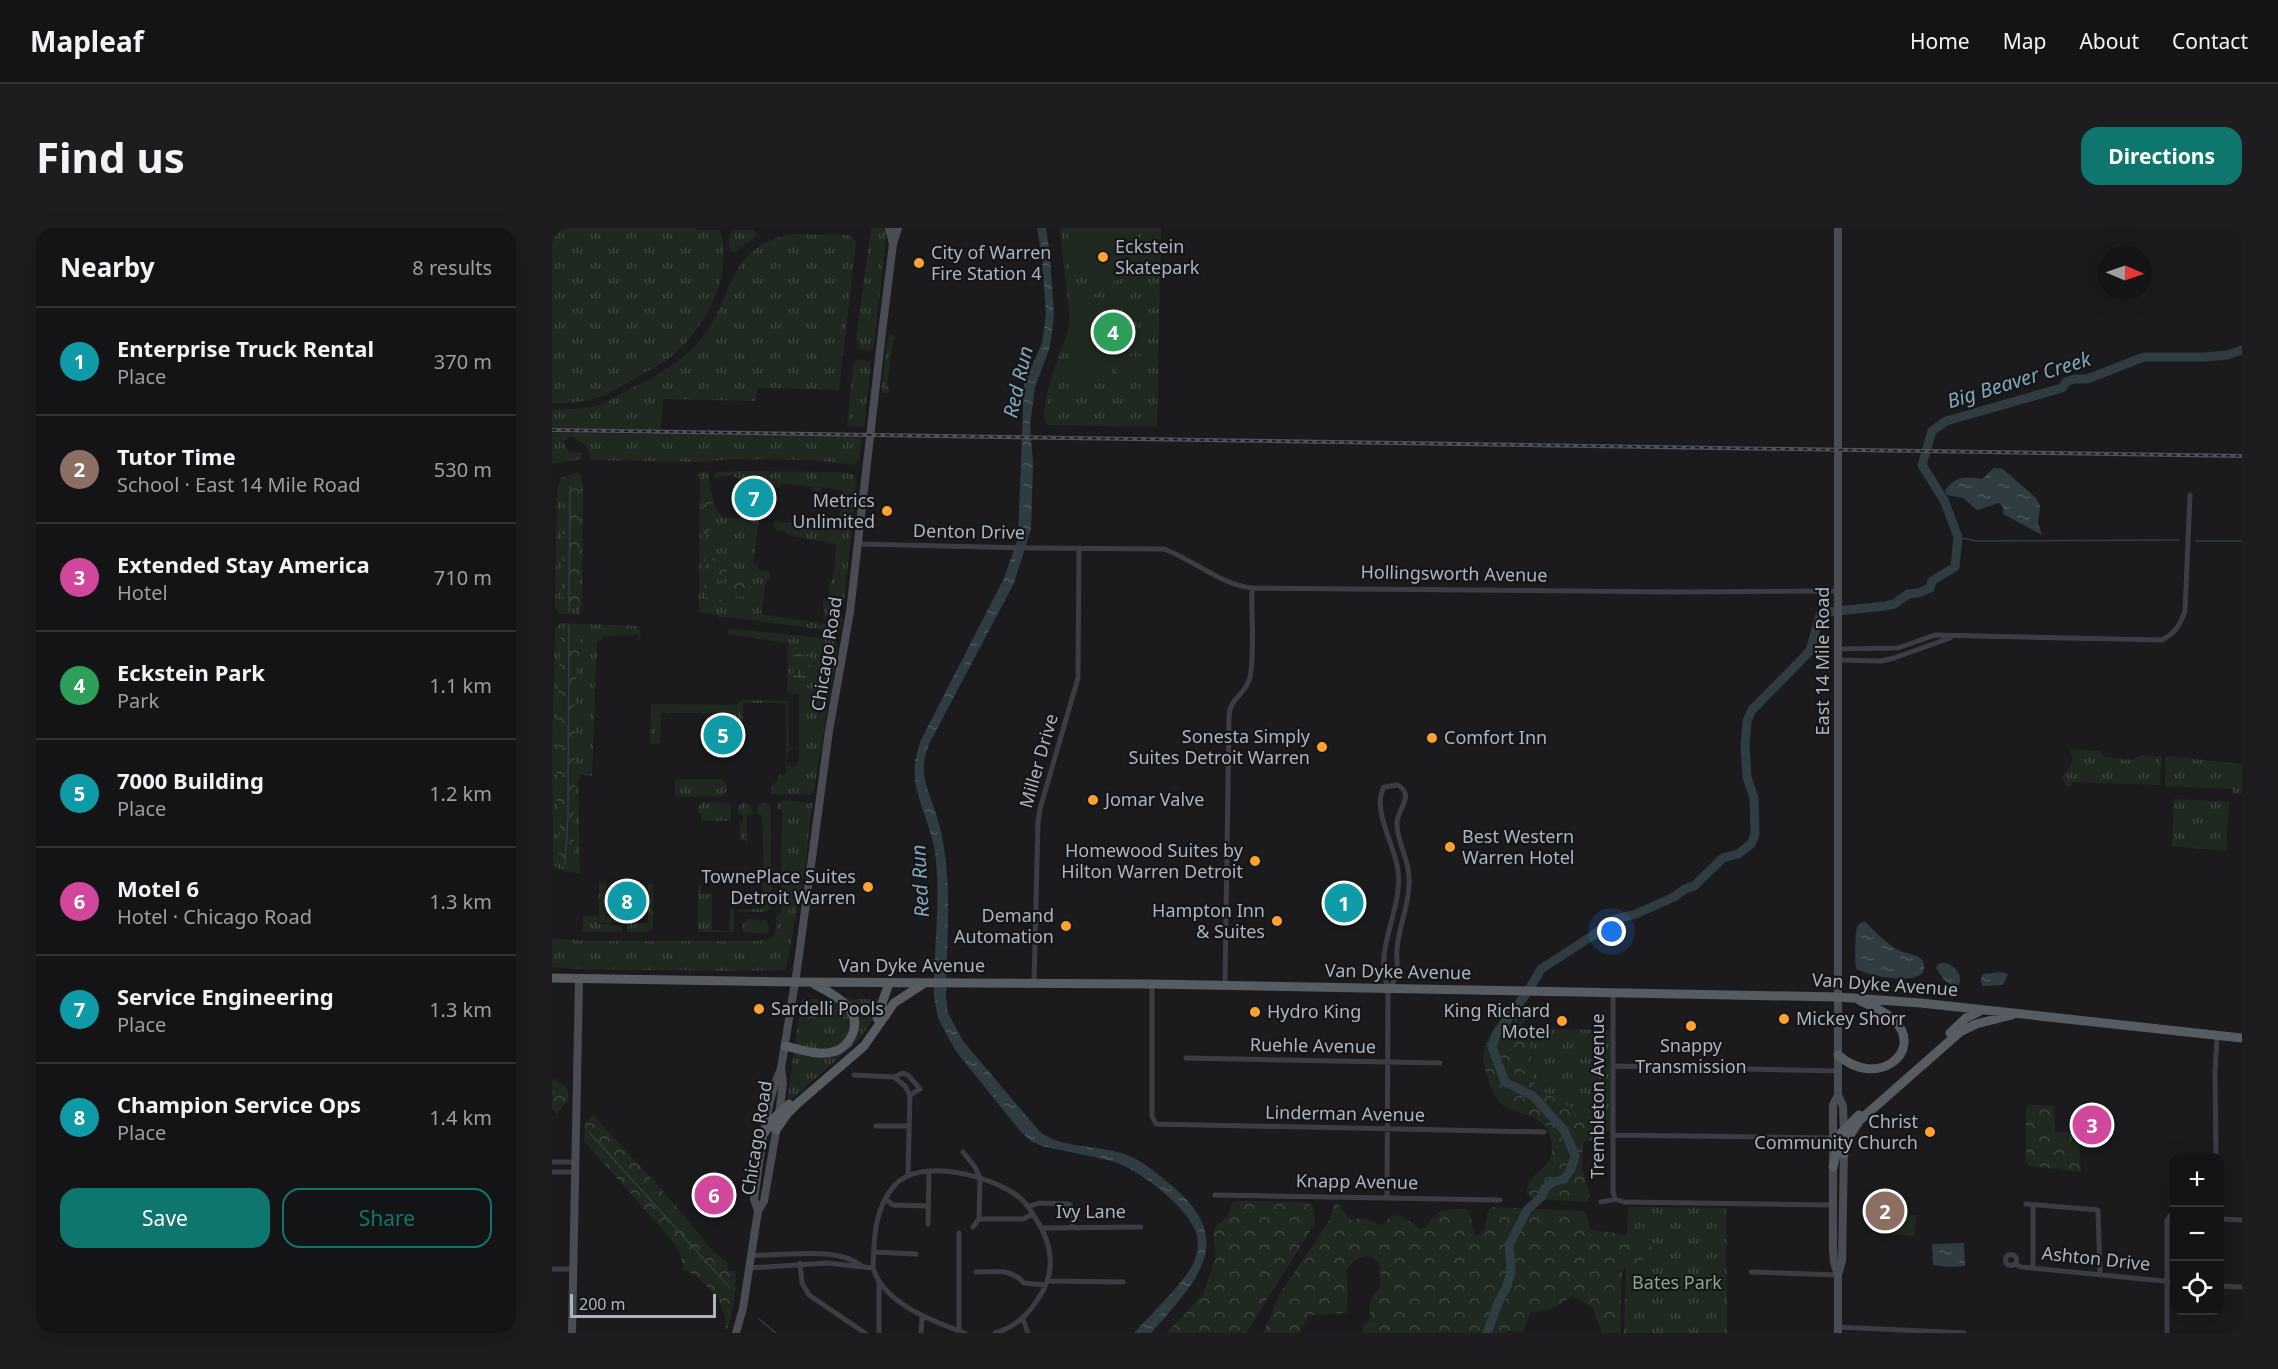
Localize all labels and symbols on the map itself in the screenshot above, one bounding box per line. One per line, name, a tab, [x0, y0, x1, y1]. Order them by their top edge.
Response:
place label: Eckstein Skatepark	[1115, 234, 1200, 279]
place label: City of Warren Fire Station 4	[931, 240, 1051, 285]
north arrow	[2098, 246, 2152, 300]
marker: Eckstein Skatepark	[1096, 250, 1110, 264]
marker: City of Warren Fire Station 4	[912, 256, 926, 270]
pin: 4	[1094, 310, 1132, 354]
water label: Red Run	[996, 343, 1039, 420]
water label: Big Beaver Creek	[1944, 345, 2095, 414]
pin: 7	[734, 476, 774, 520]
place label: Metrics Unlimited	[792, 488, 875, 533]
marker: Metrics Unlimited	[880, 504, 894, 518]
street label: Denton Drive	[913, 518, 1025, 544]
street label: Hollingsworth Avenue	[1360, 559, 1548, 587]
street label: East 14 Mile Road	[1810, 587, 1834, 735]
street label: Chicago Road	[805, 595, 847, 713]
street label: Miller Drive	[1013, 711, 1063, 811]
pin: 5	[704, 712, 742, 758]
place label: Sonesta Simply Suites Detroit Warren	[1129, 724, 1311, 769]
place label: Comfort Inn	[1444, 725, 1547, 749]
marker: Comfort Inn	[1425, 731, 1439, 745]
marker: Sonesta Simply Suites Detroit Warren	[1315, 740, 1329, 754]
place label: Jomar Valve	[1103, 787, 1204, 811]
marker: Jomar Valve	[1086, 793, 1100, 807]
place label: Best Western Warren Hotel	[1462, 824, 1574, 869]
place label: Homewood Suites by Hilton Warren Detroit	[1061, 838, 1244, 883]
marker: Best Western Warren Hotel	[1443, 840, 1457, 854]
water label: Red Run	[904, 844, 935, 918]
marker: Homewood Suites by Hilton Warren Detroit	[1248, 854, 1262, 868]
place label: TownePlace Suites Detroit Warren	[701, 864, 856, 909]
pin: 8	[608, 878, 646, 924]
marker: TownePlace Suites Detroit Warren	[861, 880, 875, 894]
pin: 1	[1324, 880, 1364, 926]
place label: Hampton Inn & Suites	[1152, 898, 1265, 943]
place label: Demand Automation	[954, 903, 1054, 948]
marker: Hampton Inn & Suites	[1270, 914, 1284, 928]
your location	[1597, 917, 1626, 946]
marker: Demand Automation	[1059, 919, 1073, 933]
street label: Van Dyke Avenue	[839, 953, 985, 977]
street label: Van Dyke Avenue	[1325, 958, 1471, 984]
street label: Van Dyke Avenue	[1811, 967, 1959, 1001]
place label: Sardelli Pools	[771, 996, 884, 1020]
place label: King Richard Motel	[1443, 998, 1550, 1043]
place label: Hydro King	[1267, 999, 1361, 1023]
marker: Sardelli Pools	[752, 1002, 766, 1016]
marker: Hydro King	[1248, 1005, 1262, 1019]
place label: Mickey Shorr	[1796, 1006, 1906, 1030]
marker: Mickey Shorr	[1777, 1012, 1791, 1026]
street label: Trembleton Avenue	[1585, 1013, 1609, 1179]
marker: King Richard Motel	[1555, 1014, 1569, 1028]
marker: Snappy Transmission	[1684, 1019, 1698, 1033]
street label: Ruehle Avenue	[1250, 1032, 1376, 1058]
place label: Snappy Transmission	[1635, 1033, 1747, 1078]
street label: Chicago Road	[735, 1079, 777, 1197]
street label: Linderman Avenue	[1265, 1100, 1425, 1126]
pin: 3	[2072, 1102, 2112, 1148]
place label: Christ Community Church	[1754, 1109, 1918, 1154]
marker: Christ Community Church	[1923, 1125, 1937, 1139]
street label: Knapp Avenue	[1296, 1168, 1418, 1194]
pin: 6	[694, 1172, 734, 1218]
pin: 2	[1866, 1188, 1904, 1234]
street label: Ivy Lane	[1056, 1199, 1126, 1223]
street label: Ashton Drive	[2041, 1240, 2152, 1276]
park label: Bates Park	[1632, 1270, 1722, 1294]
scale bar	[570, 1291, 716, 1318]

